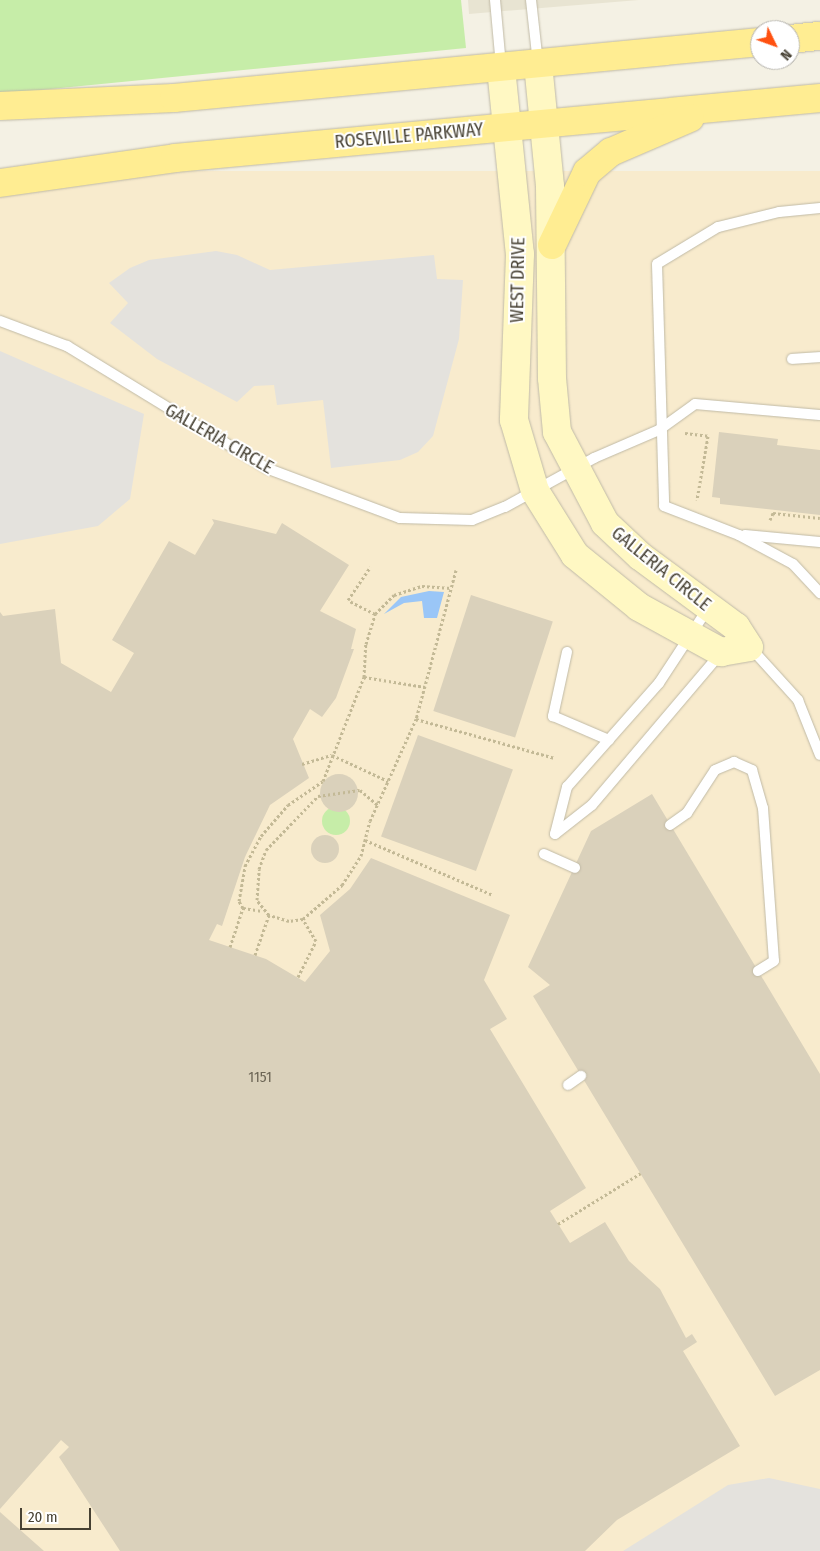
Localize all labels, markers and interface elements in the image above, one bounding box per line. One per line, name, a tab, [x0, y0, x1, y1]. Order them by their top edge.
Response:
north arrow	[750, 20, 800, 70]
text: N	[777, 46, 795, 64]
street label: ROSEVILLE PARKWAY	[334, 119, 484, 153]
street label: WEST DRIVE	[506, 237, 530, 323]
street label: GALLERIA CIRCLE	[161, 399, 277, 479]
street label: GALLERIA CIRCLE	[607, 522, 715, 616]
house number: 1151	[248, 1069, 272, 1087]
scale bar	[22, 1498, 94, 1530]
text: 20 m	[28, 1508, 58, 1526]

